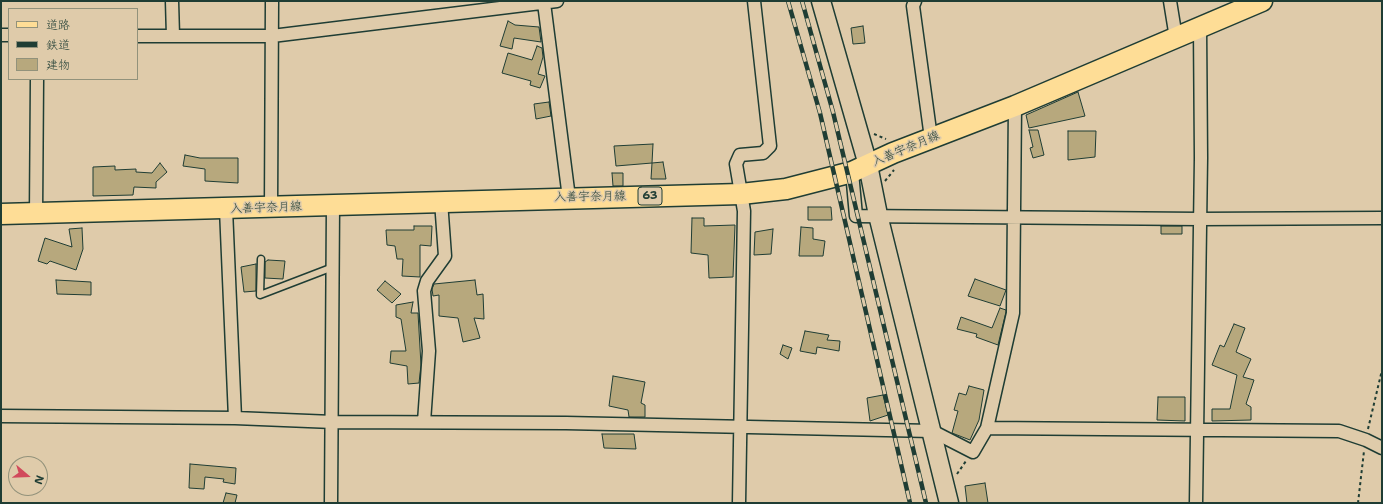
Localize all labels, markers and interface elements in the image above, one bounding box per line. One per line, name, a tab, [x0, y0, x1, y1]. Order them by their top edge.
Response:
legend	[8, 8, 138, 80]
text: 道路	[46, 17, 70, 33]
text: 鉄道	[46, 37, 70, 53]
text: 建物	[46, 57, 70, 73]
street label: 入善宇奈月線	[870, 128, 942, 170]
road number: 63	[638, 187, 662, 205]
street label: 入善宇奈月線	[554, 189, 626, 205]
street label: 入善宇奈月線	[230, 200, 302, 216]
north arrow	[8, 456, 48, 496]
text: N	[30, 473, 47, 486]

